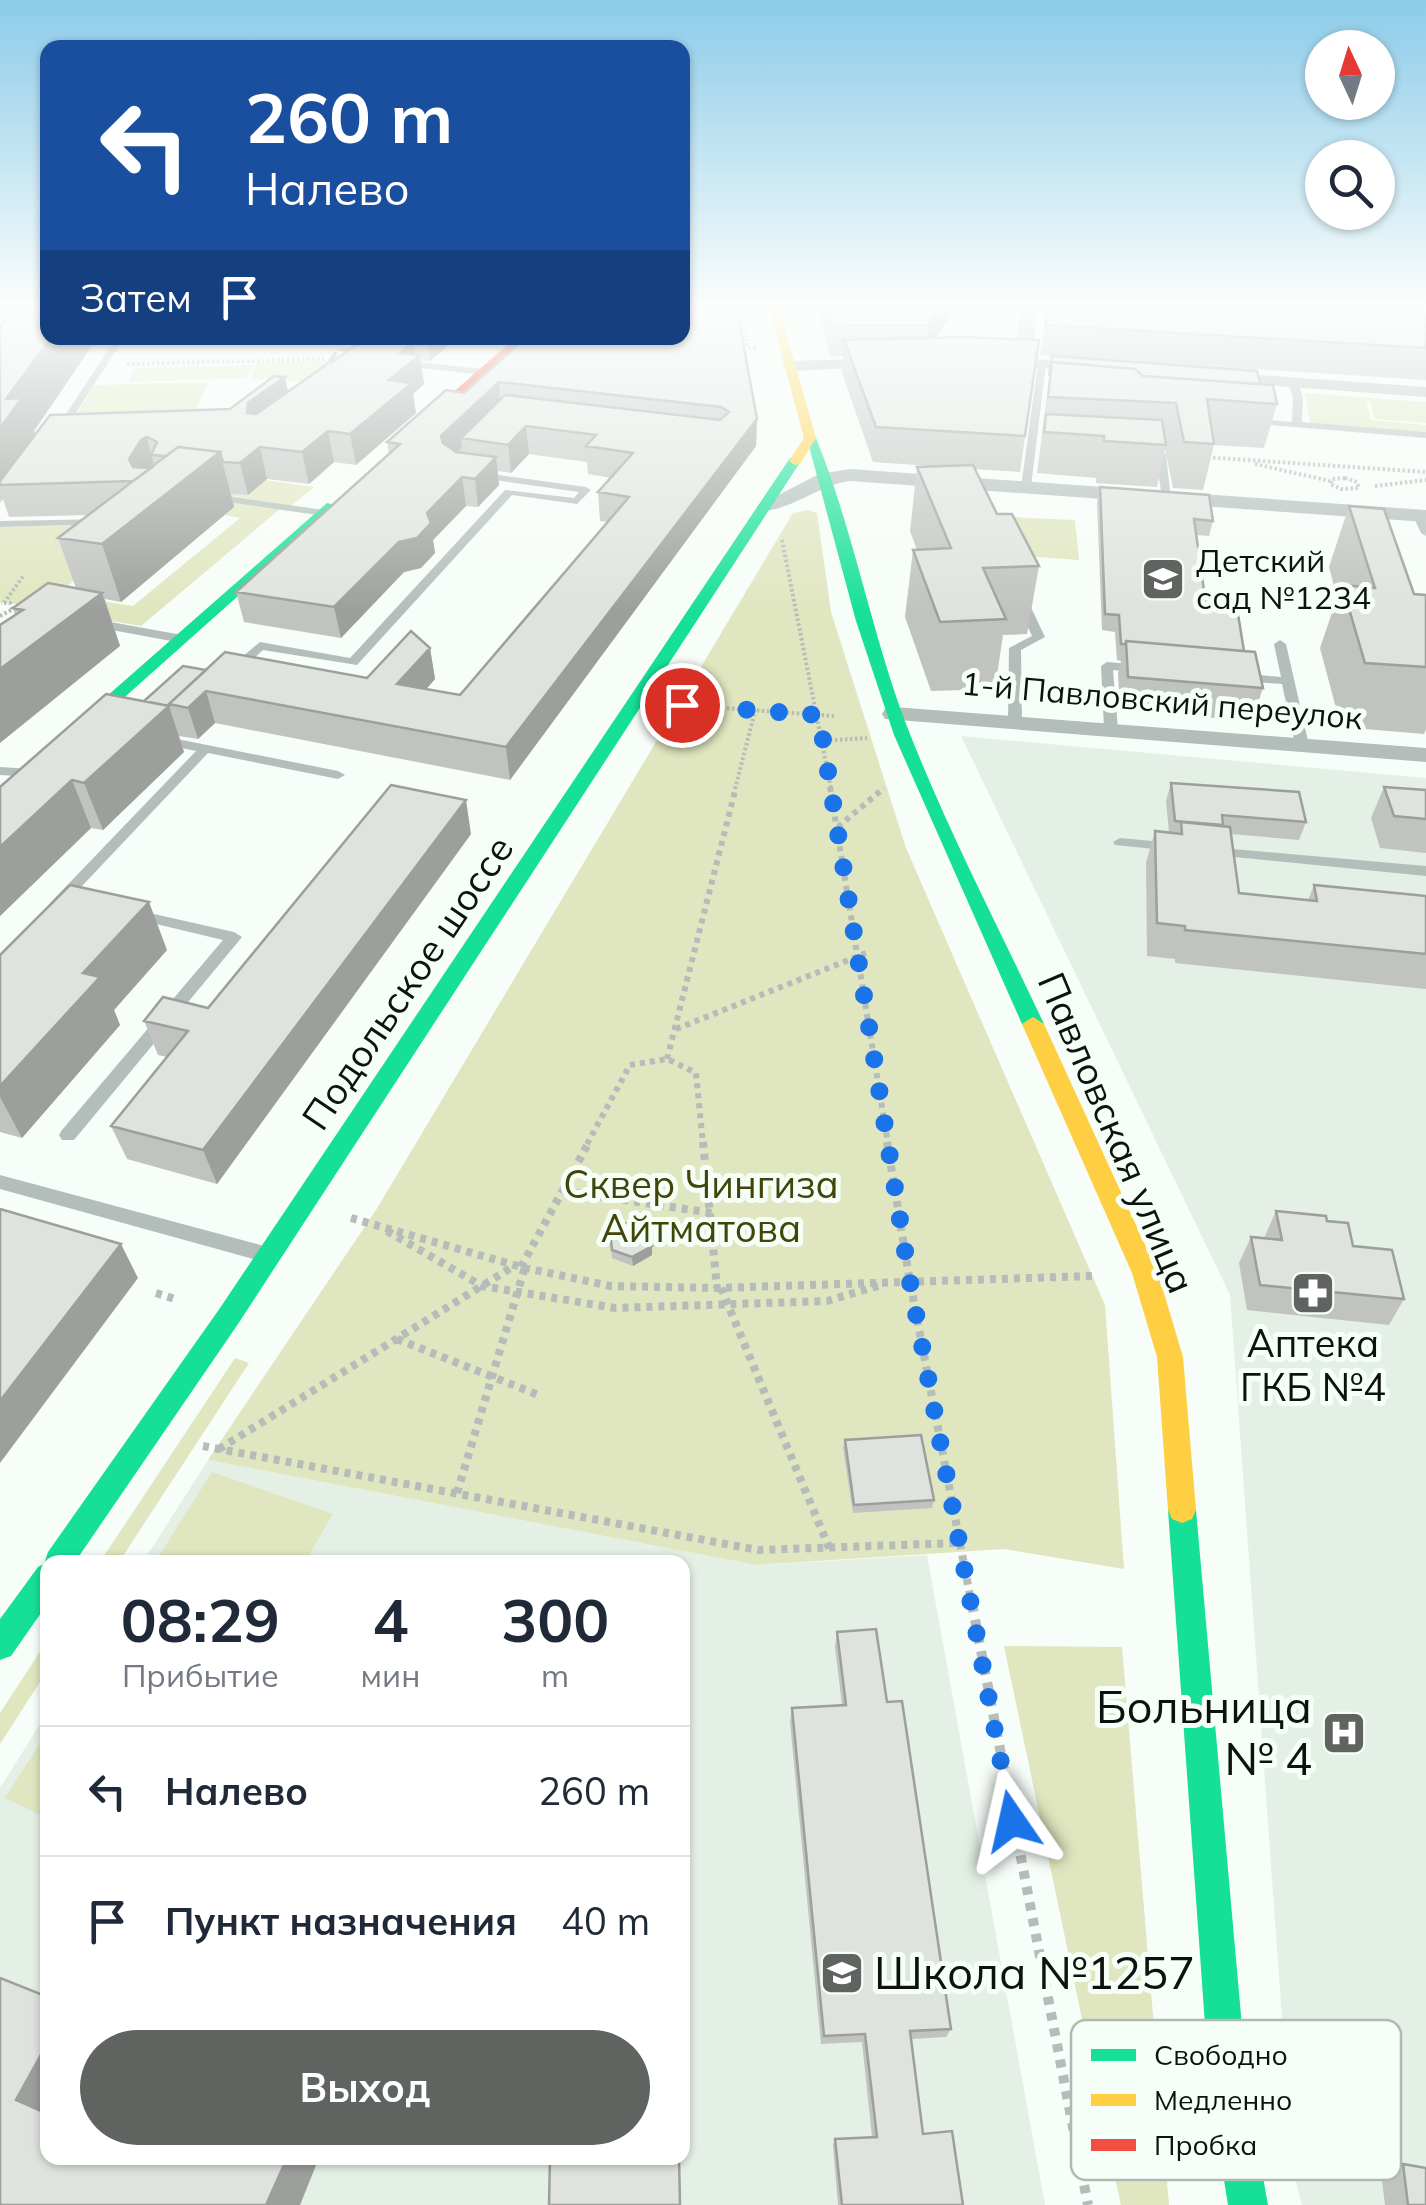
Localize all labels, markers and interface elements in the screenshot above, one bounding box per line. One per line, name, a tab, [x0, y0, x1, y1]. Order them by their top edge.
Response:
north arrow	[1305, 30, 1395, 120]
map controls	[1305, 30, 1395, 230]
text: 260 m	[245, 73, 453, 161]
icon: left	[80, 80, 210, 210]
button: search	[1305, 140, 1395, 230]
text: Налево	[245, 160, 410, 216]
icon: arrive	[212, 270, 267, 325]
text: Затем	[80, 274, 192, 322]
place label: Детский сад №1234	[1196, 540, 1371, 617]
school or university icon: Детский сад №1234	[1140, 556, 1186, 602]
pin	[640, 663, 725, 748]
street label: 1-й Павловский переулок	[960, 663, 1365, 738]
icon: arrive	[655, 678, 710, 733]
street label: Подольское шоссе	[291, 826, 523, 1139]
street label: Павловская улица	[1028, 965, 1206, 1300]
park label: Сквер Чингиза Айтматова	[563, 1160, 839, 1252]
pharmacy icon: Аптека ГКБ №4	[1290, 1270, 1336, 1316]
place label: Аптека ГКБ №4	[1240, 1319, 1386, 1411]
text: 08:29	[121, 1582, 280, 1657]
text: 4	[372, 1582, 408, 1657]
text: 300	[501, 1582, 609, 1657]
text: Прибытие	[122, 1655, 279, 1695]
text: мин	[361, 1655, 420, 1695]
text: m	[541, 1655, 569, 1695]
place label: Больница № 4	[1096, 1678, 1312, 1786]
hospital icon: Больница № 4	[1321, 1710, 1367, 1756]
icon: left	[80, 1764, 135, 1819]
text: Налево	[165, 1767, 308, 1815]
text: 260 m	[538, 1767, 650, 1815]
position arrow	[960, 1769, 1064, 1873]
icon: arrive	[80, 1894, 135, 1949]
text: Пункт назначения	[165, 1897, 517, 1945]
text: 40 m	[561, 1897, 650, 1945]
place label: Школа №1257	[874, 1944, 1195, 2000]
school or university icon: Школа №1257	[819, 1950, 865, 1996]
legend	[1071, 2020, 1401, 2180]
button: Выход	[80, 2030, 650, 2145]
text: Свободно	[1154, 2037, 1288, 2072]
text: Медленно	[1154, 2082, 1292, 2117]
text: Пробка	[1154, 2127, 1257, 2162]

